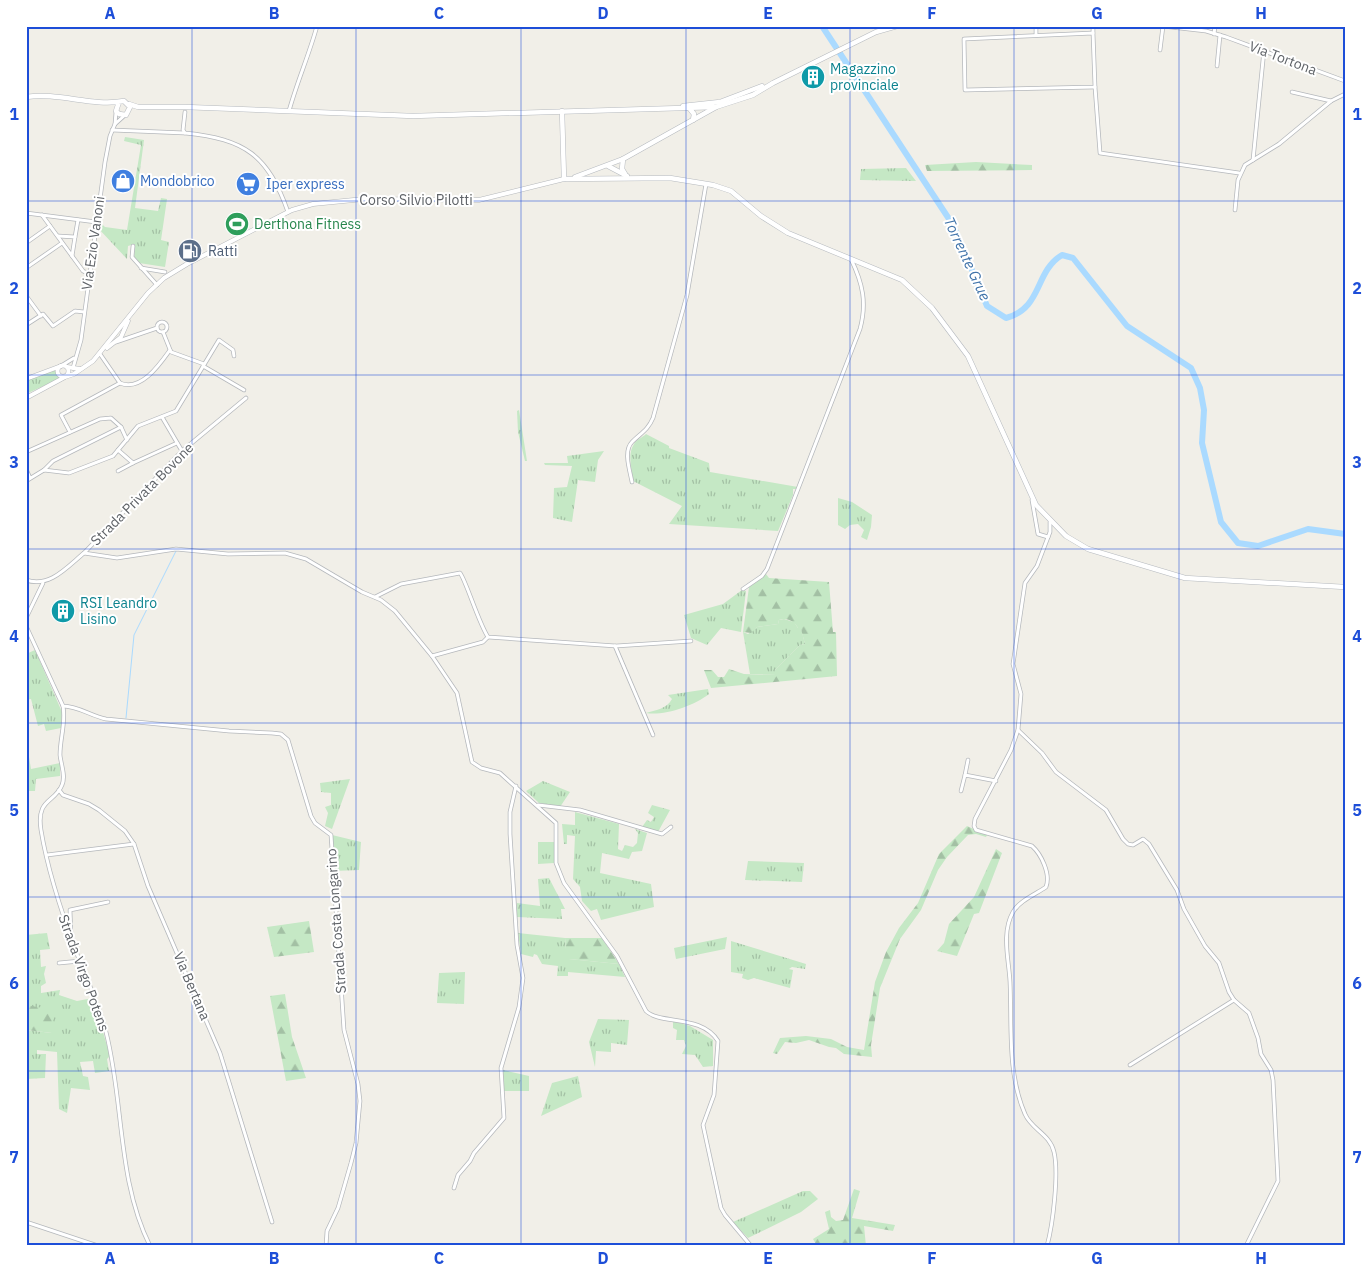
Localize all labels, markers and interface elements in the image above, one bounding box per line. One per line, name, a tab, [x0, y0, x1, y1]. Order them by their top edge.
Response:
text: A	[105, 3, 116, 23]
text: B	[269, 3, 280, 23]
text: C	[434, 3, 444, 23]
text: D	[597, 3, 609, 23]
text: E	[763, 3, 773, 23]
text: F	[927, 3, 937, 23]
text: G	[1091, 3, 1103, 23]
text: H	[1255, 3, 1267, 23]
street label: Via Tortona	[1247, 37, 1320, 79]
place label: Magazzino provinciale	[830, 60, 899, 94]
building icon: Magazzino provinciale	[800, 64, 826, 90]
text: 1	[9, 104, 19, 124]
text: 1	[1352, 104, 1362, 124]
shop icon: Mondobrico	[110, 168, 136, 194]
supermarket icon: Iper express	[235, 171, 261, 197]
place label: Mondobrico	[140, 172, 215, 190]
place label: Iper express	[266, 175, 345, 193]
street label: Corso Silvio Pilotti	[359, 191, 473, 209]
street label: Via Ezio Vanoni	[77, 195, 109, 291]
sports icon: Derthona Fitness	[224, 211, 250, 237]
water label: Torrente Grue	[940, 214, 995, 304]
place label: Derthona Fitness	[254, 215, 361, 233]
fuel station icon: Ratti	[177, 238, 203, 264]
place label: Ratti	[208, 242, 238, 260]
text: 2	[9, 278, 19, 298]
text: 2	[1352, 278, 1362, 298]
street label: Strada Privata Bovone	[87, 438, 198, 549]
text: 3	[9, 452, 19, 472]
text: 3	[1352, 452, 1362, 472]
place label: RSI Leandro Lisino	[80, 594, 157, 628]
building icon: RSI Leandro Lisino	[50, 598, 76, 624]
text: 4	[9, 626, 19, 646]
text: 4	[1352, 626, 1362, 646]
text: 5	[9, 800, 19, 820]
text: 5	[1352, 800, 1362, 820]
street label: Strada Costa Longarino	[322, 848, 350, 994]
street label: Strada Virgo Potens	[54, 912, 114, 1034]
street label: Via Bertana	[170, 949, 215, 1023]
text: 6	[9, 973, 19, 993]
text: 6	[1352, 973, 1362, 993]
text: 7	[9, 1147, 19, 1167]
text: 7	[1352, 1147, 1362, 1167]
text: A	[105, 1248, 116, 1268]
text: B	[269, 1248, 280, 1268]
text: C	[434, 1248, 444, 1268]
text: D	[597, 1248, 609, 1268]
text: E	[763, 1248, 773, 1268]
text: F	[927, 1248, 937, 1268]
text: G	[1091, 1248, 1103, 1268]
text: H	[1255, 1248, 1267, 1268]

